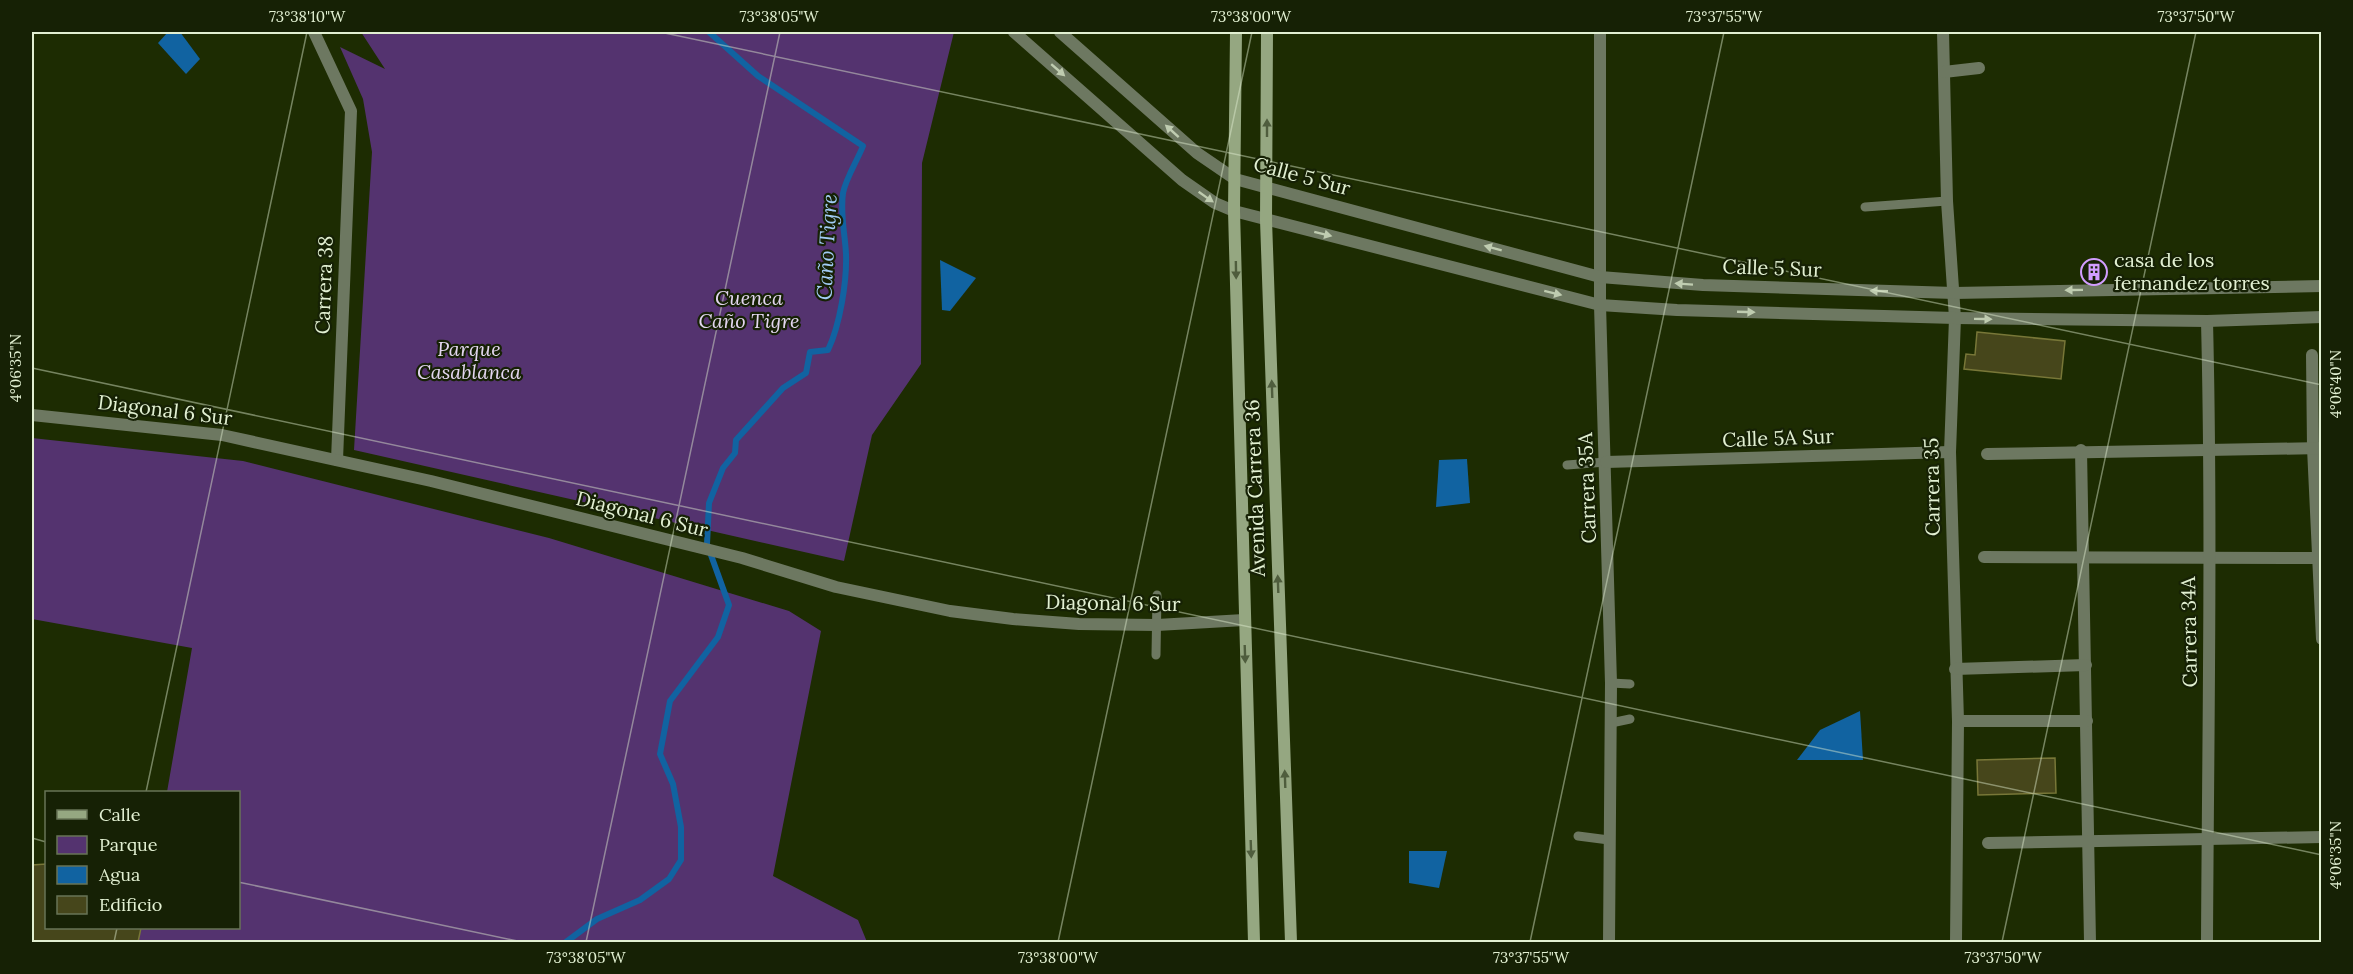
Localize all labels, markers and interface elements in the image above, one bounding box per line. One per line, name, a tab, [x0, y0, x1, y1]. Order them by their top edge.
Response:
text: 73°38'10"W	[269, 7, 346, 26]
text: 73°38'05"W	[740, 7, 820, 26]
text: 73°38'00"W	[1211, 7, 1292, 26]
text: 73°37'55"W	[1686, 7, 1763, 26]
text: 73°37'50"W	[2158, 7, 2236, 26]
one-way arrow	[1050, 63, 1065, 76]
one-way arrow	[1262, 118, 1272, 137]
one-way arrow	[1165, 125, 1180, 138]
street label: Calle 5 Sur	[1251, 151, 1354, 201]
one-way arrow	[1198, 191, 1214, 202]
water label: Caño Tigre	[810, 193, 843, 301]
one-way arrow	[1314, 230, 1332, 240]
street label: Carrera 38	[309, 235, 338, 335]
one-way arrow	[1484, 243, 1502, 252]
place label: casa de los fernandez torres	[2114, 247, 2270, 295]
street label: Calle 5 Sur	[1722, 253, 1822, 282]
building icon: casa de los fernandez torres	[2079, 257, 2109, 287]
one-way arrow	[1231, 260, 1240, 279]
one-way arrow	[1675, 279, 1694, 289]
park label: Cuenca Caño Tigre	[698, 285, 800, 333]
one-way arrow	[1870, 286, 1889, 295]
one-way arrow	[2065, 286, 2084, 295]
one-way arrow	[1544, 289, 1562, 298]
one-way arrow	[1736, 308, 1755, 317]
one-way arrow	[1973, 314, 1992, 323]
text: 4°06'35"N	[6, 334, 25, 402]
park label: Parque Casablanca	[417, 336, 521, 384]
text: 4°06'40"N	[2326, 350, 2345, 418]
one-way arrow	[1267, 380, 1276, 399]
street label: Diagonal 6 Sur	[96, 389, 234, 430]
street label: Avenida Carrera 36	[1239, 399, 1270, 578]
street label: Calle 5A Sur	[1722, 423, 1835, 452]
street label: Carrera 35A	[1572, 432, 1601, 544]
street label: Carrera 35	[1918, 438, 1945, 536]
street label: Diagonal 6 Sur	[573, 485, 711, 542]
one-way arrow	[1273, 575, 1283, 594]
street label: Carrera 34A	[2175, 576, 2202, 688]
street label: Diagonal 6 Sur	[1045, 589, 1181, 616]
one-way arrow	[1240, 644, 1250, 663]
one-way arrow	[1280, 770, 1289, 789]
legend	[45, 791, 240, 929]
text: Calle	[99, 803, 141, 826]
text: 4°06'35"N	[2326, 821, 2345, 889]
text: Parque	[99, 833, 158, 856]
one-way arrow	[1246, 839, 1256, 858]
text: Agua	[98, 863, 140, 886]
text: Edificio	[99, 893, 162, 916]
text: 73°38'05"W	[547, 948, 627, 967]
text: 73°38'00"W	[1018, 948, 1099, 967]
text: 73°37'55"W	[1493, 948, 1570, 967]
text: 73°37'50"W	[1965, 948, 2043, 967]

